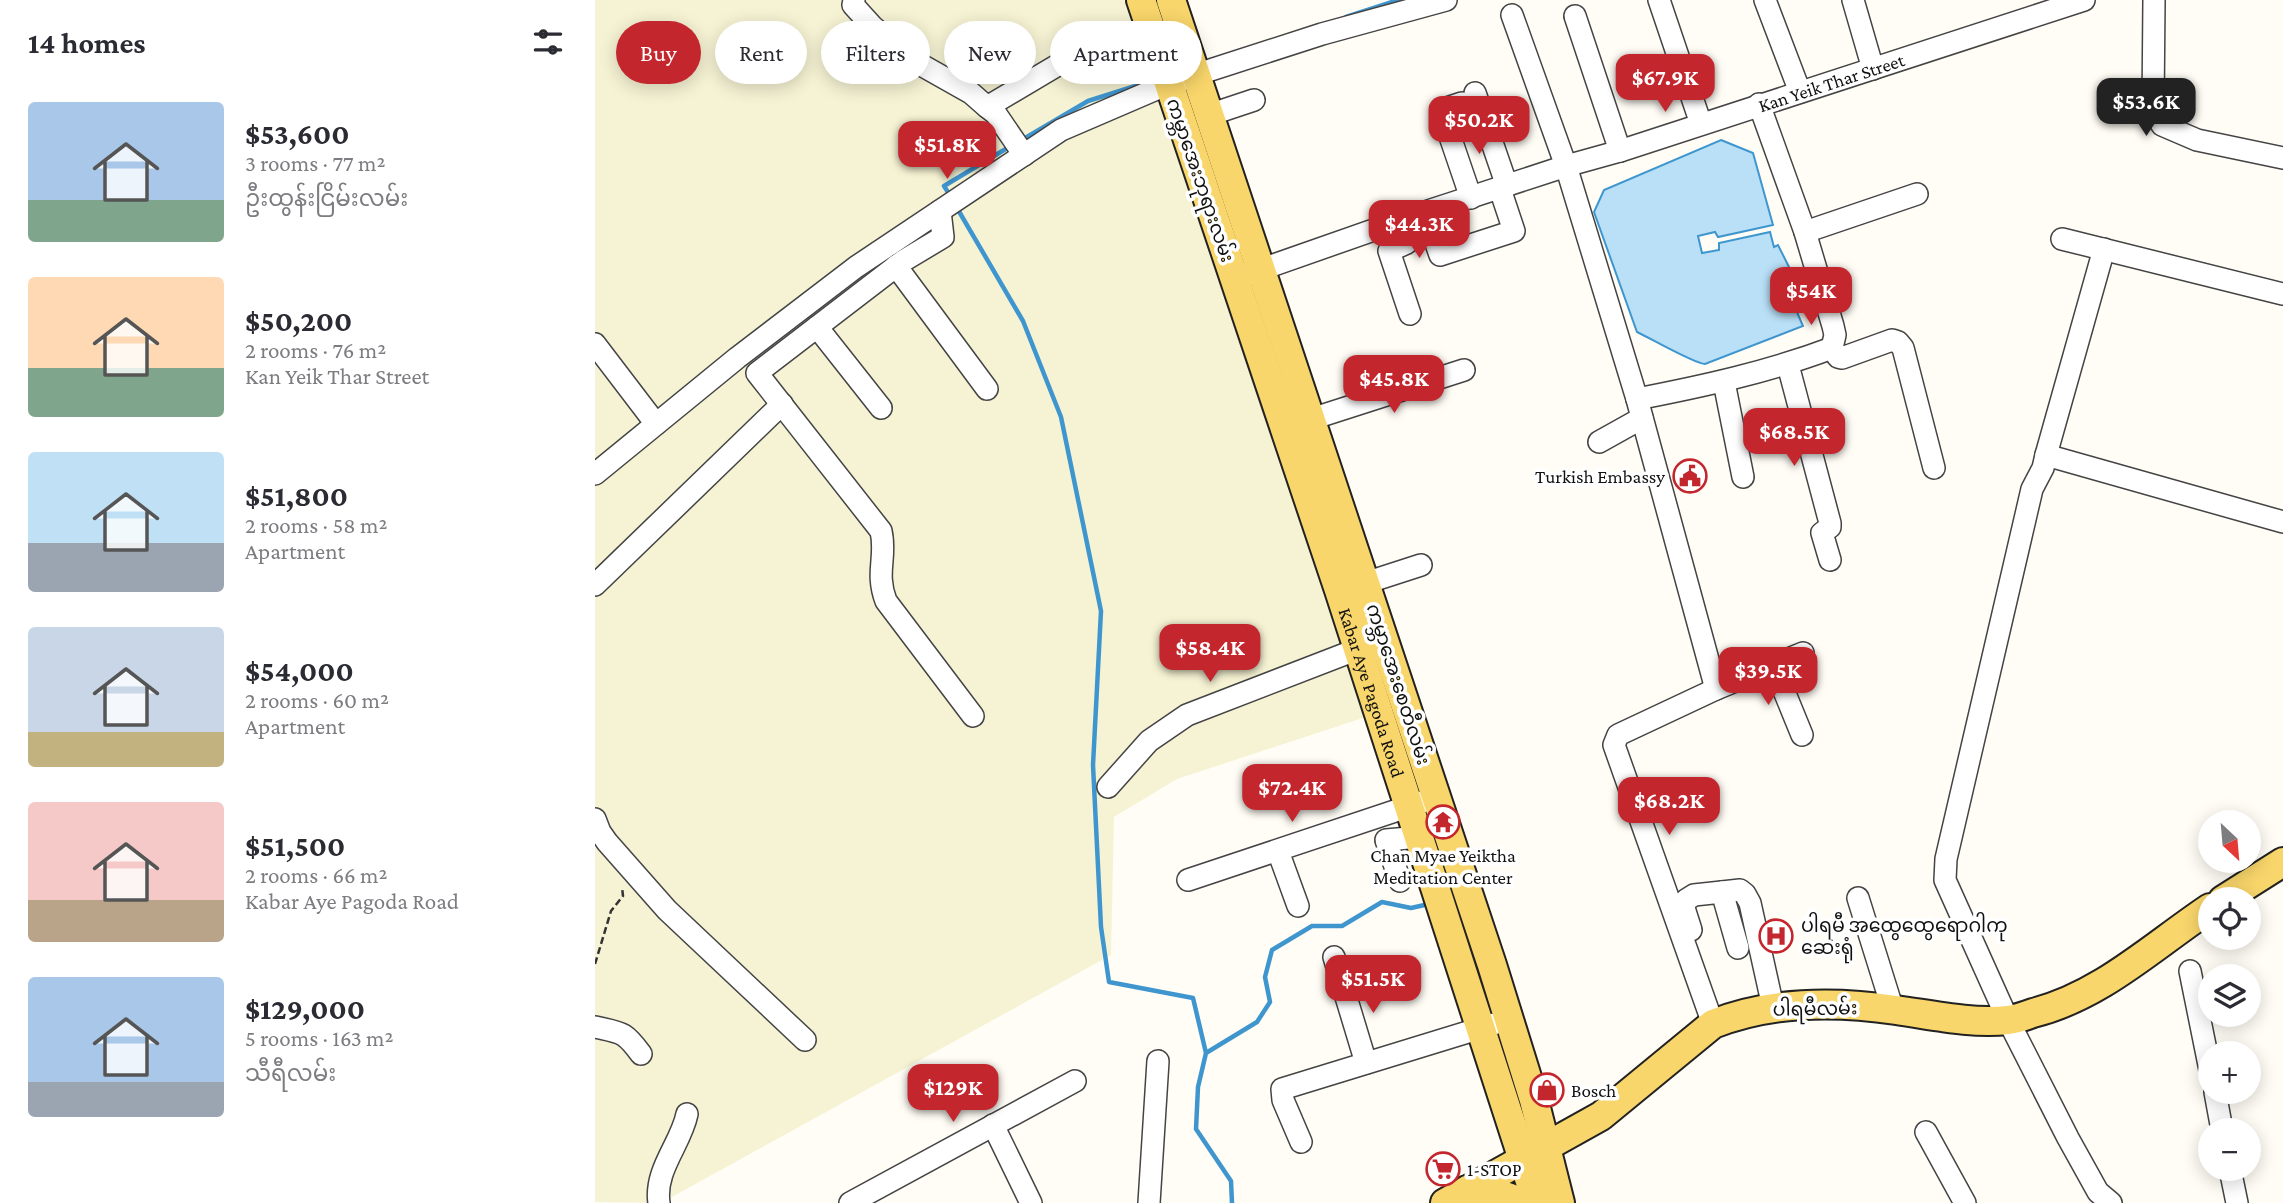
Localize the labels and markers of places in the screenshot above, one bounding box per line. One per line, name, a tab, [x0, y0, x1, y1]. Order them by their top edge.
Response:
pin: $67.9K	[1608, 54, 1722, 114]
pin: $53.6K	[2089, 78, 2203, 138]
pin: $50.2K	[1422, 96, 1536, 156]
pin: $51.8K	[890, 122, 1004, 181]
pin: $44.3K	[1362, 201, 1476, 260]
pin: $54K	[1770, 268, 1852, 327]
pin: $45.8K	[1337, 356, 1451, 415]
pin: $68.5K	[1737, 408, 1851, 468]
public building icon: Turkish Embassy	[1671, 457, 1709, 495]
place label: Turkish Embassy	[1535, 466, 1665, 487]
pin: $58.4K	[1153, 624, 1267, 684]
pin: $39.5K	[1711, 648, 1825, 707]
pin: $72.4K	[1235, 764, 1349, 824]
pin: $68.2K	[1612, 778, 1726, 837]
temple icon: Chan Myae Yeiktha Meditation Center	[1424, 803, 1462, 841]
place label: Chan Myae Yeiktha Meditation Center	[1370, 845, 1516, 888]
place label: ပါရမီ အထွေထွေရောဂါကု ဆေးရုံ	[1801, 911, 2008, 964]
hospital icon: ပါရမီ အထွေထွေရောဂါကု ဆေးရုံ	[1757, 917, 1795, 955]
pin: $51.5K	[1316, 956, 1430, 1015]
pin: $129K	[904, 1064, 1002, 1124]
shop icon: Bosch	[1528, 1071, 1566, 1109]
place label: Bosch	[1571, 1080, 1616, 1101]
supermarket icon: 1-STOP	[1424, 1150, 1462, 1188]
place label: 1-STOP	[1467, 1159, 1521, 1180]

